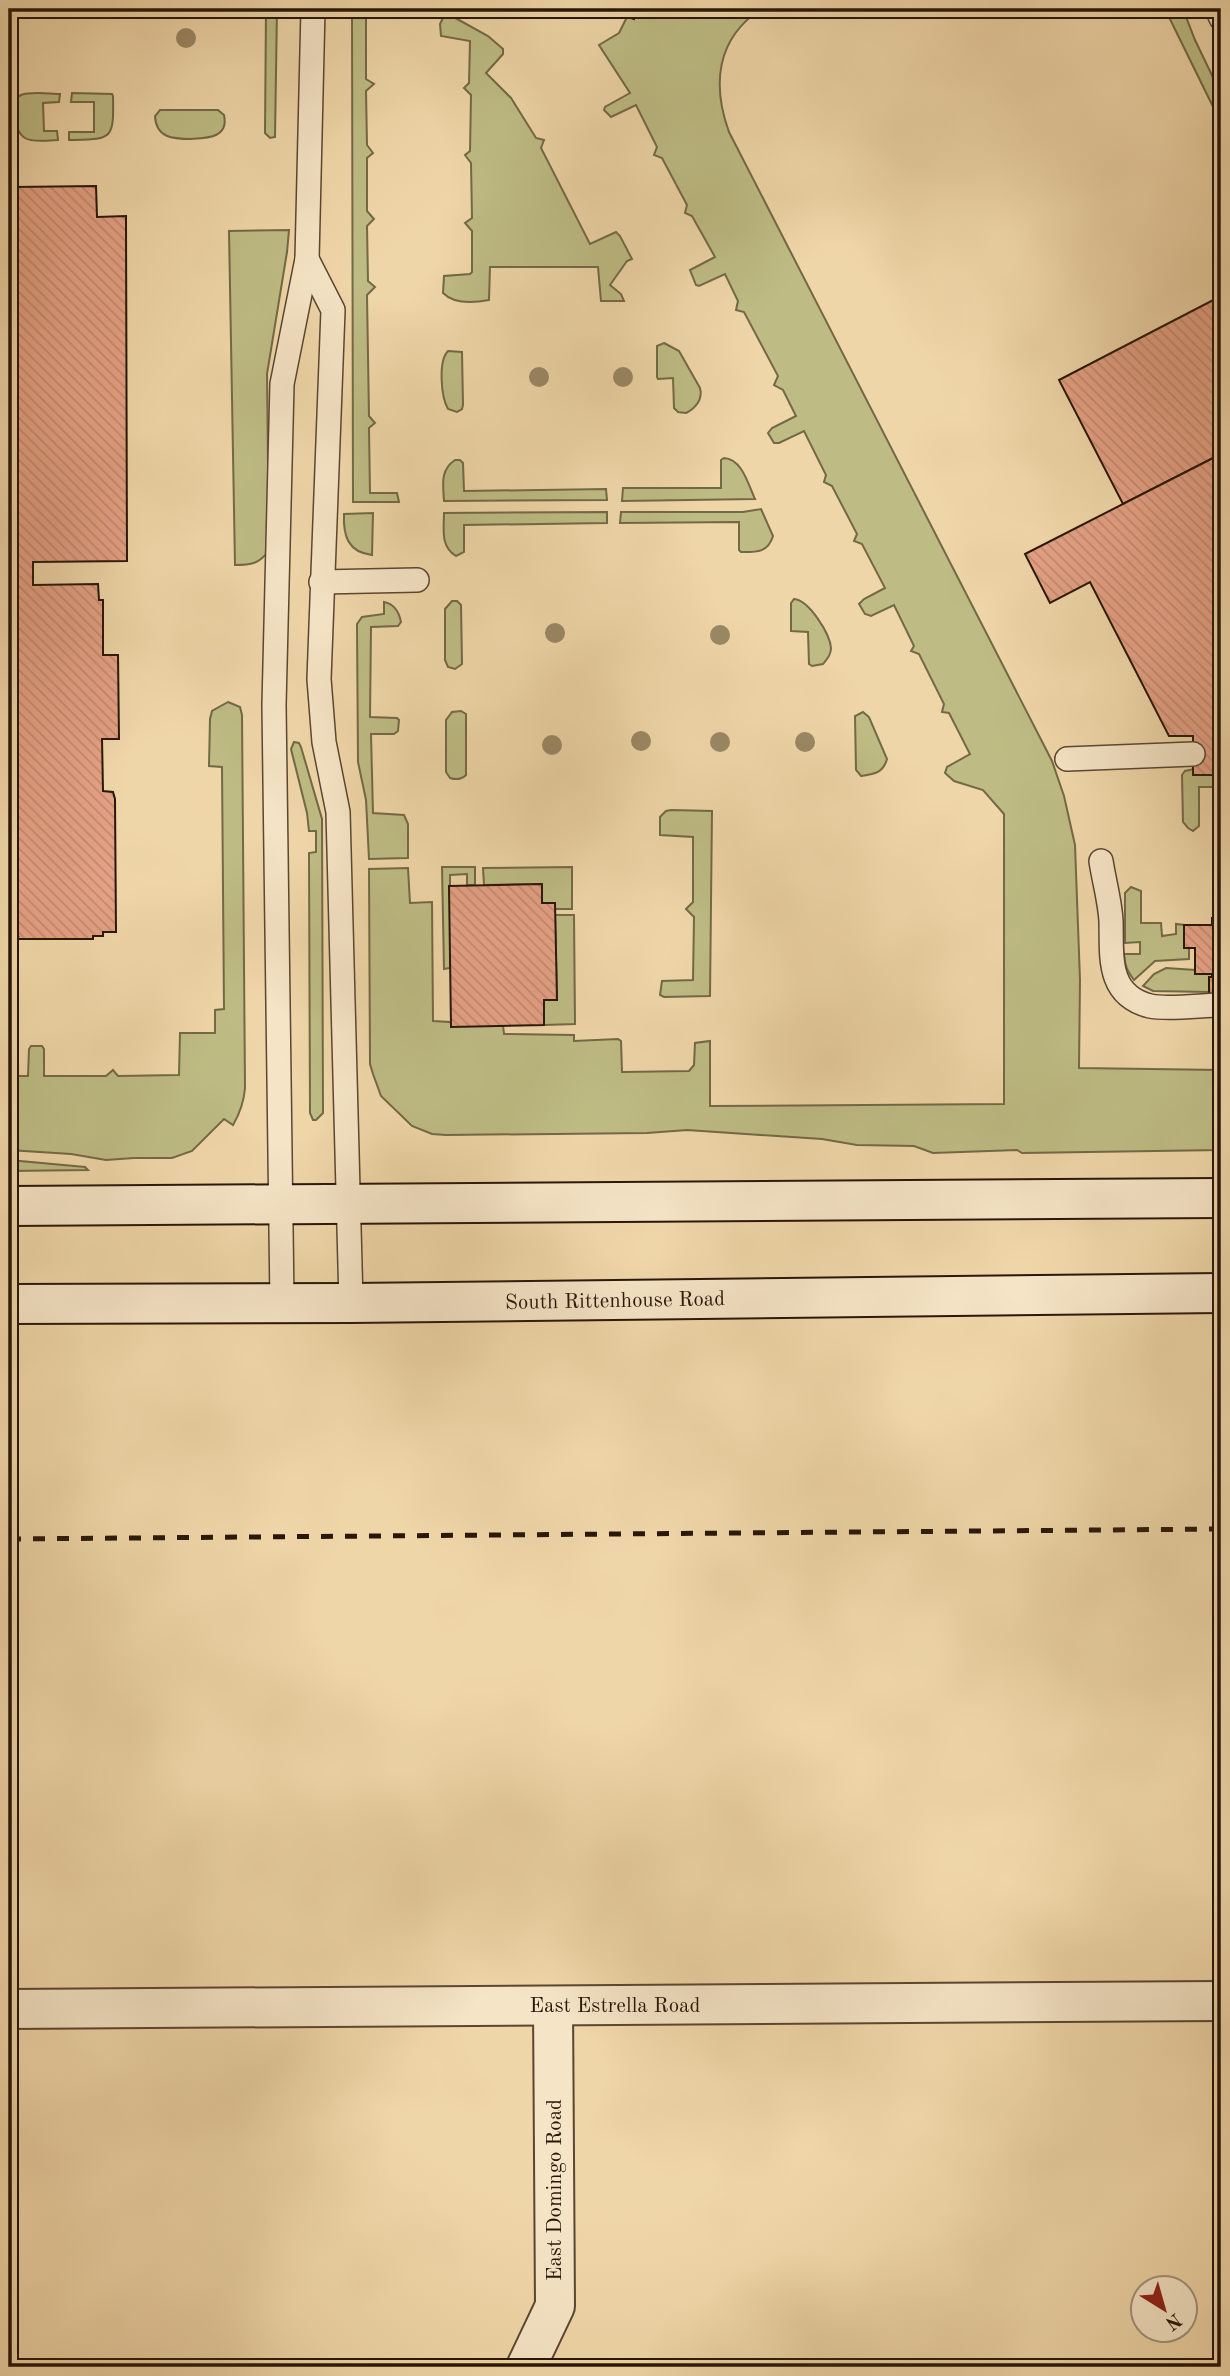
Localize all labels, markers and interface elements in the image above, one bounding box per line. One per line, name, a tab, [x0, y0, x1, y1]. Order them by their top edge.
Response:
street label: South Rittenhouse Road	[505, 1289, 725, 1314]
street label: East Estrella Road	[530, 1996, 700, 2017]
street label: East Domingo Road	[545, 2099, 566, 2281]
north arrow	[1128, 2274, 1198, 2344]
text: N	[1161, 2309, 1184, 2333]

